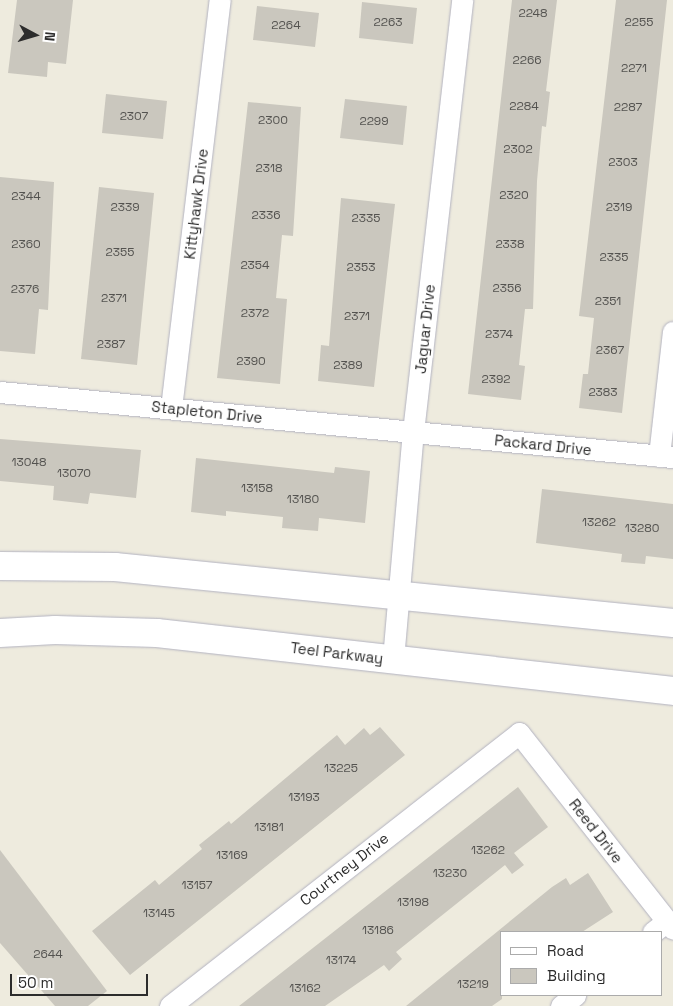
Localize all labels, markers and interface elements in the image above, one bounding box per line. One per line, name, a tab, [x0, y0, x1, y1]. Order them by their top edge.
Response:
house number: 2248	[518, 7, 548, 21]
north arrow	[10, 10, 60, 60]
house number: 2263	[373, 16, 403, 30]
house number: 2255	[625, 16, 653, 30]
house number: 2264	[271, 19, 301, 33]
text: N	[40, 31, 59, 42]
house number: 2266	[512, 54, 542, 68]
house number: 2271	[621, 62, 647, 76]
house number: 2284	[509, 100, 539, 114]
house number: 2287	[614, 101, 642, 115]
house number: 2307	[120, 110, 148, 124]
house number: 2300	[258, 114, 288, 128]
house number: 2299	[359, 115, 389, 129]
house number: 2302	[503, 143, 533, 157]
street label: Kittyhawk Drive	[180, 148, 212, 260]
house number: 2303	[608, 156, 638, 170]
house number: 2318	[256, 162, 282, 176]
house number: 2320	[499, 189, 529, 203]
house number: 2344	[11, 190, 41, 204]
house number: 2339	[110, 201, 140, 215]
house number: 2319	[606, 201, 632, 215]
house number: 2336	[251, 209, 281, 223]
house number: 2335	[352, 212, 380, 226]
house number: 2360	[11, 238, 41, 252]
house number: 2338	[495, 238, 525, 252]
house number: 2355	[106, 246, 134, 260]
house number: 2335	[600, 251, 628, 265]
house number: 2354	[240, 259, 270, 273]
house number: 2353	[347, 261, 375, 275]
house number: 2356	[493, 282, 521, 296]
house number: 2376	[11, 283, 39, 297]
street label: Jaguar Drive	[411, 283, 439, 375]
house number: 2371	[101, 292, 127, 306]
house number: 2351	[595, 295, 621, 309]
house number: 2372	[241, 307, 269, 321]
house number: 2371	[344, 310, 370, 324]
house number: 2374	[485, 328, 513, 342]
house number: 2387	[97, 338, 125, 352]
house number: 2367	[596, 344, 624, 358]
house number: 2390	[236, 355, 266, 369]
house number: 2389	[333, 359, 363, 373]
house number: 2392	[481, 373, 511, 387]
house number: 2383	[588, 386, 618, 400]
street label: Stapleton Drive	[151, 397, 263, 427]
street label: Packard Drive	[494, 431, 592, 459]
house number: 13048	[12, 456, 46, 470]
house number: 13070	[57, 467, 91, 481]
house number: 13158	[241, 482, 273, 496]
house number: 13180	[287, 493, 319, 507]
house number: 13262	[582, 516, 616, 530]
house number: 13280	[625, 522, 659, 536]
street label: Teel Parkway	[290, 638, 384, 668]
house number: 13225	[324, 762, 358, 776]
house number: 13193	[288, 791, 320, 805]
street label: Reed Drive	[565, 795, 627, 867]
house number: 13181	[254, 821, 284, 835]
street label: Courtney Drive	[296, 829, 392, 909]
house number: 13262	[471, 844, 505, 858]
house number: 13169	[216, 849, 248, 863]
house number: 13230	[433, 867, 467, 881]
house number: 13157	[182, 879, 212, 893]
house number: 13198	[397, 896, 429, 910]
house number: 13145	[143, 907, 175, 921]
house number: 13186	[362, 924, 394, 938]
legend	[500, 931, 663, 996]
text: Road	[547, 941, 584, 960]
house number: 2644	[33, 948, 63, 962]
house number: 13174	[326, 954, 356, 968]
scale bar	[12, 964, 150, 996]
text: Building	[547, 966, 606, 985]
text: 50 m	[18, 973, 53, 992]
house number: 13219	[457, 978, 489, 992]
house number: 13162	[289, 982, 321, 996]

